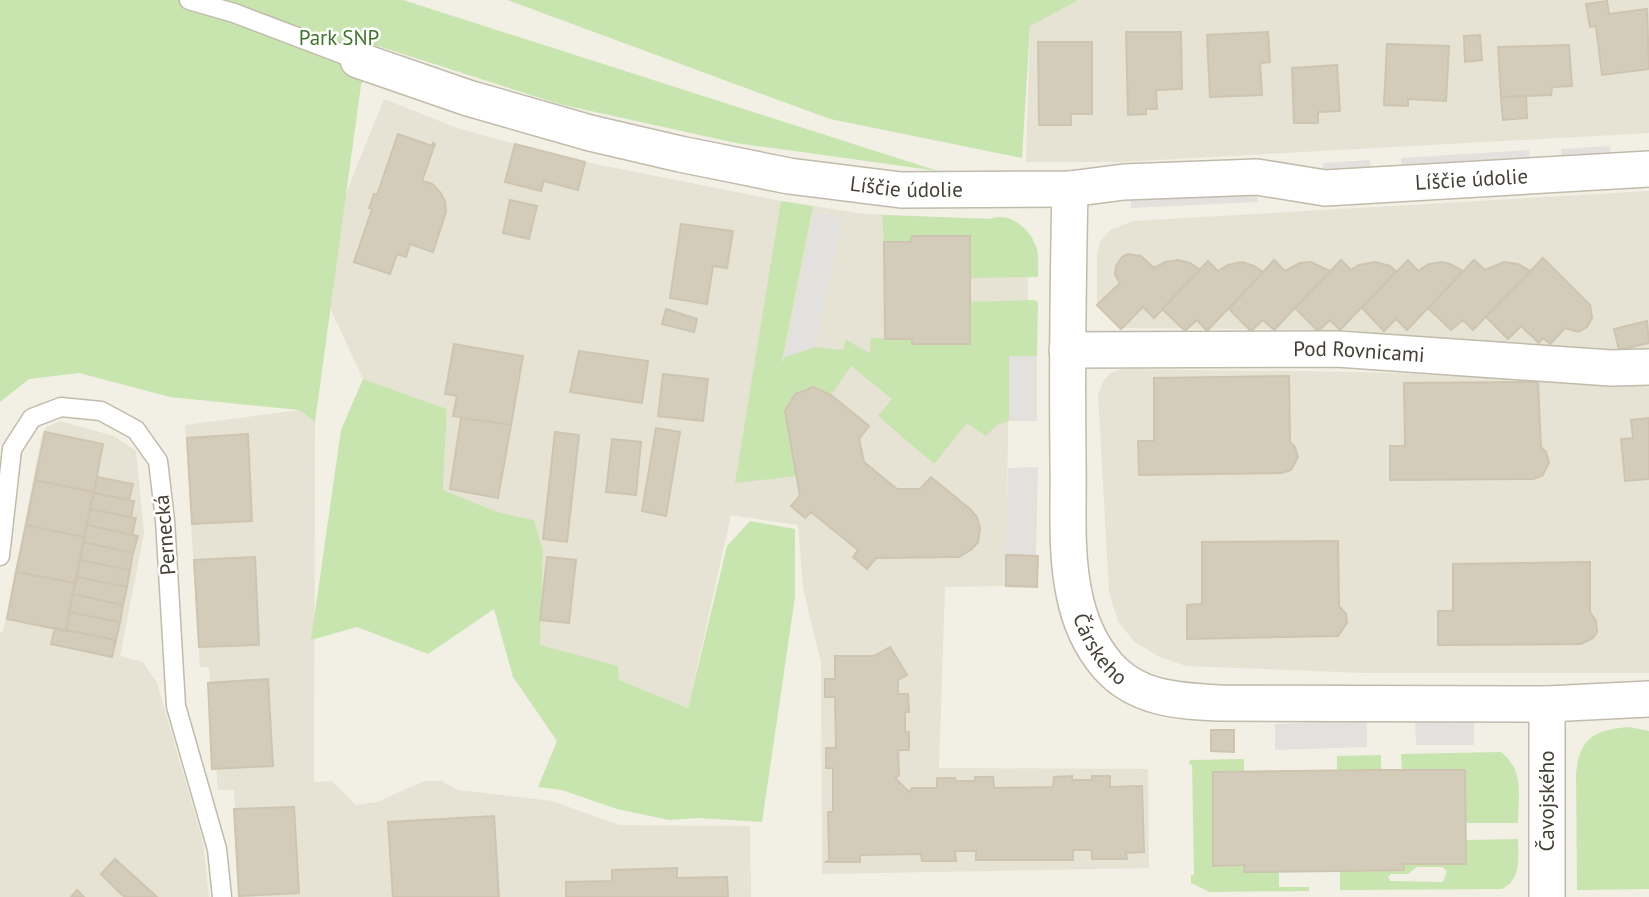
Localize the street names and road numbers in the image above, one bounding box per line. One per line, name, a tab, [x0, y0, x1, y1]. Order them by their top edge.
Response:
street label: Líščie údolie	[1414, 162, 1529, 196]
street label: Líščie údolie	[848, 170, 963, 203]
street label: Pod Rovnicami	[1293, 335, 1426, 368]
street label: Pernecká	[148, 494, 181, 576]
street label: Čárskeho	[1067, 609, 1133, 691]
street label: Čavojského	[1533, 751, 1560, 851]

